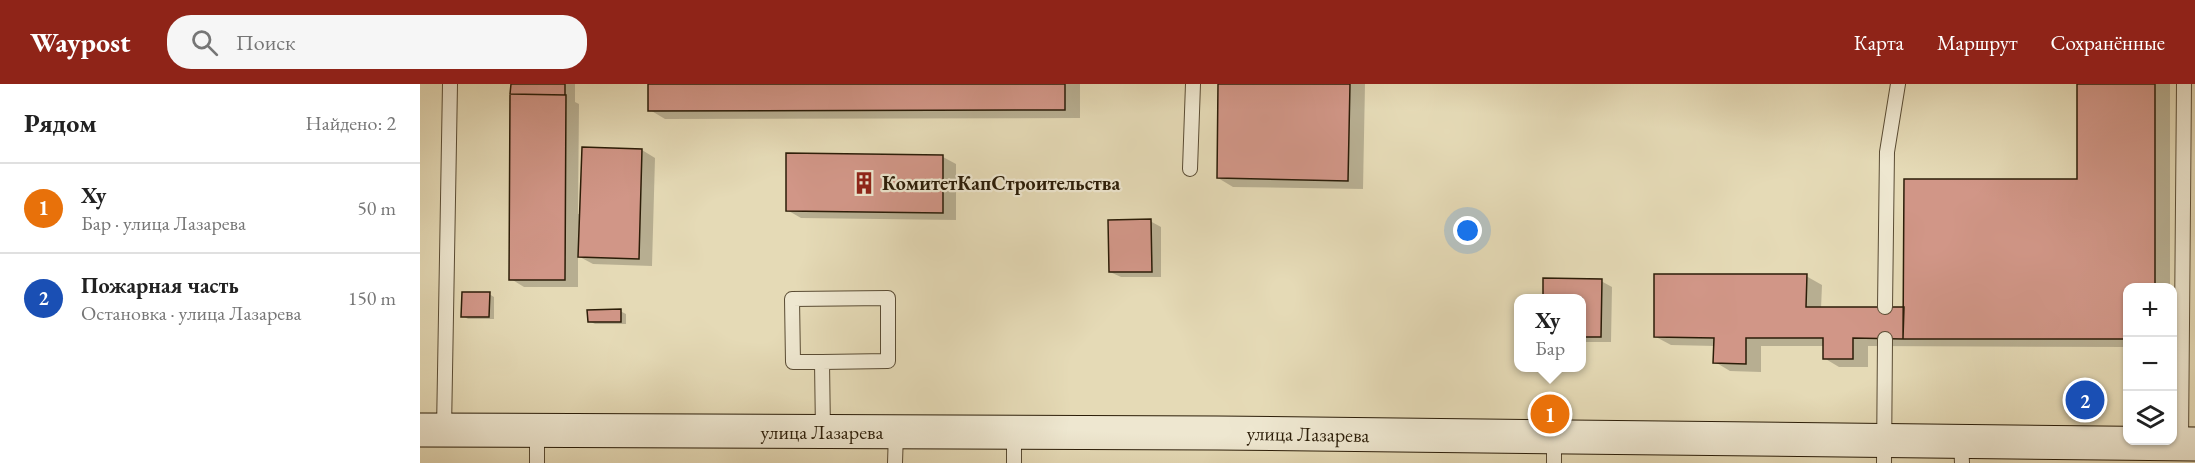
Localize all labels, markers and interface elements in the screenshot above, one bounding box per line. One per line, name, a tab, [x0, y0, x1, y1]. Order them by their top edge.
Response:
search box	[167, 15, 587, 69]
text: Waypost	[30, 24, 131, 60]
icon: search	[188, 26, 221, 59]
text: Поиск	[236, 28, 296, 57]
text: Карта	[1854, 29, 1904, 56]
text: Маршрут	[1937, 29, 2018, 56]
text: Сохранённые	[2051, 29, 2165, 56]
text: Рядом	[24, 106, 97, 140]
text: Найдено: 2	[305, 110, 396, 136]
building icon: КомитетКапСтроительства	[851, 170, 877, 196]
place label: КомитетКапСтроительства	[882, 170, 1121, 196]
text: Xy	[81, 181, 106, 210]
text: 1	[38, 195, 49, 221]
text: 50 m	[357, 195, 396, 221]
text: Бар · улица Лазарева	[81, 210, 246, 236]
your location	[1453, 216, 1482, 245]
text: Пожарная часть	[81, 271, 239, 300]
map controls	[2123, 283, 2177, 445]
button: +	[2123, 283, 2177, 337]
text: 2	[38, 285, 49, 311]
text: 150 m	[348, 285, 396, 311]
popup	[1514, 294, 1586, 372]
text: Остановка · улица Лазарева	[81, 300, 302, 326]
text: Xy	[1535, 306, 1560, 335]
text: Бар	[1535, 335, 1565, 361]
button: −	[2123, 337, 2177, 391]
pin: 2	[2066, 378, 2104, 422]
button: layers	[2123, 391, 2177, 445]
pin: 1	[1530, 392, 1570, 436]
street label: улица Лазарева	[761, 419, 883, 445]
street label: улица Лазарева	[1246, 420, 1370, 448]

